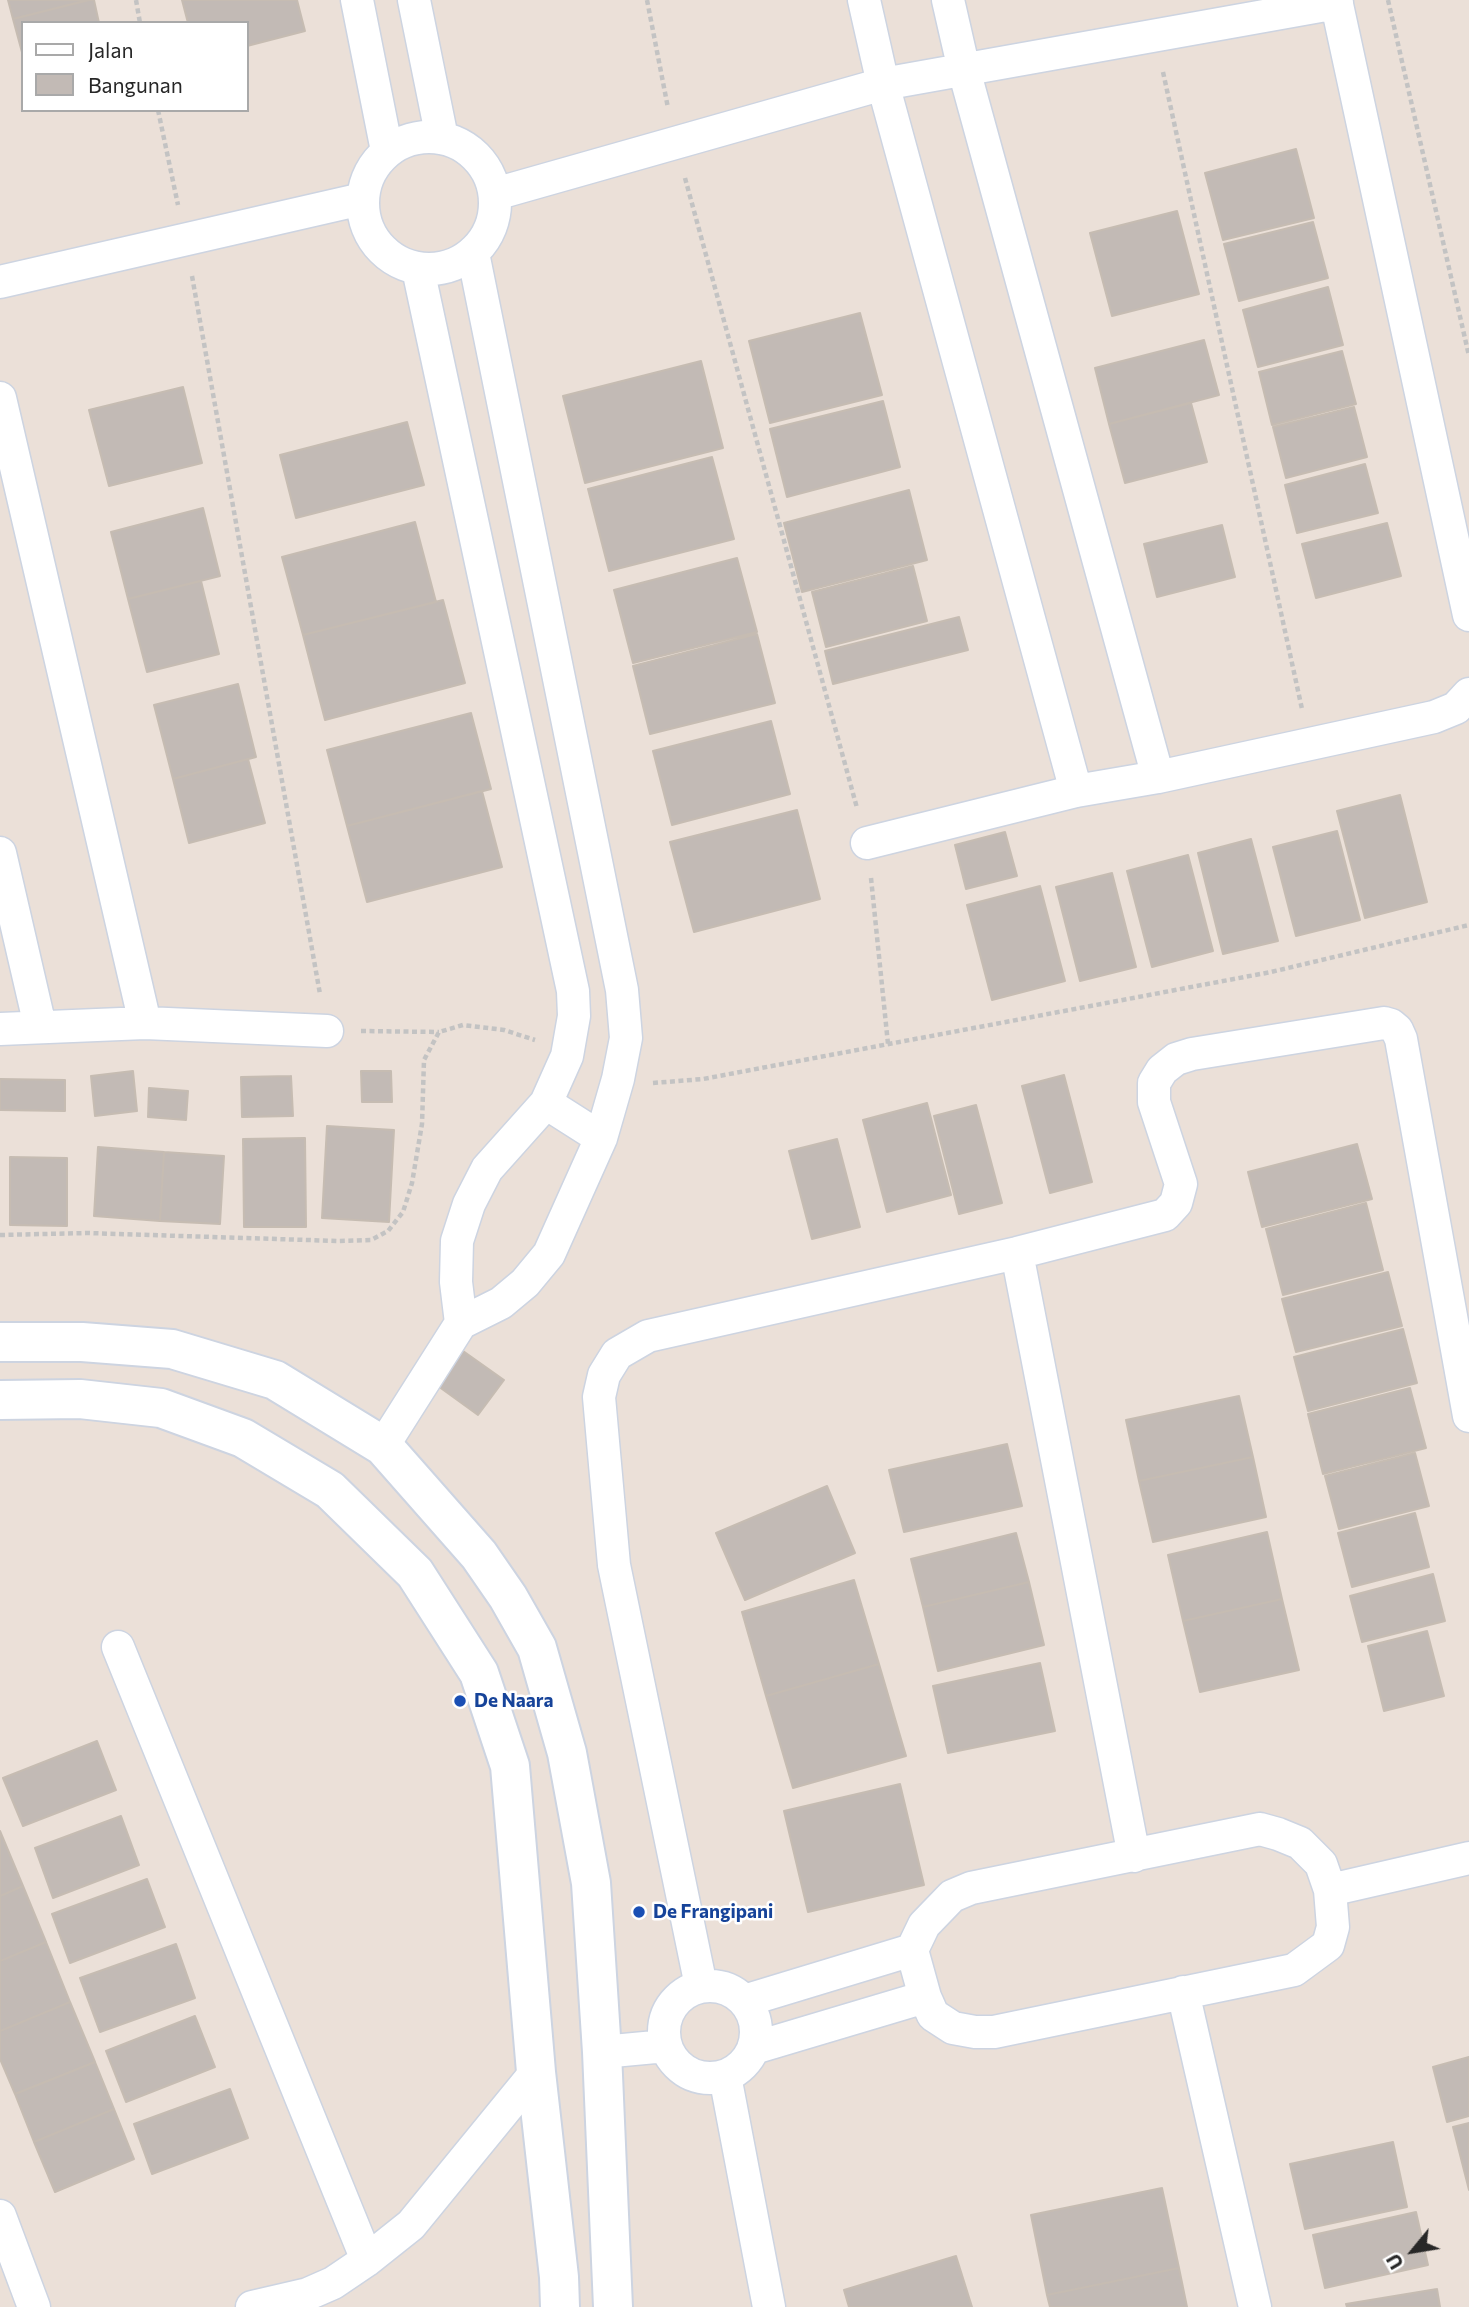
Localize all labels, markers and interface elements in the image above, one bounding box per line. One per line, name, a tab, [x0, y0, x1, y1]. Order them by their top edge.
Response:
legend	[21, 21, 248, 112]
text: Jalan	[88, 37, 133, 62]
text: Bangunan	[88, 72, 183, 97]
place label: De Naara	[474, 1690, 554, 1712]
marker: De Naara	[452, 1693, 468, 1709]
place label: De Frangipani	[653, 1901, 773, 1923]
marker: De Frangipani	[631, 1904, 647, 1920]
north arrow	[1378, 2216, 1448, 2286]
text: U	[1381, 2250, 1408, 2273]

